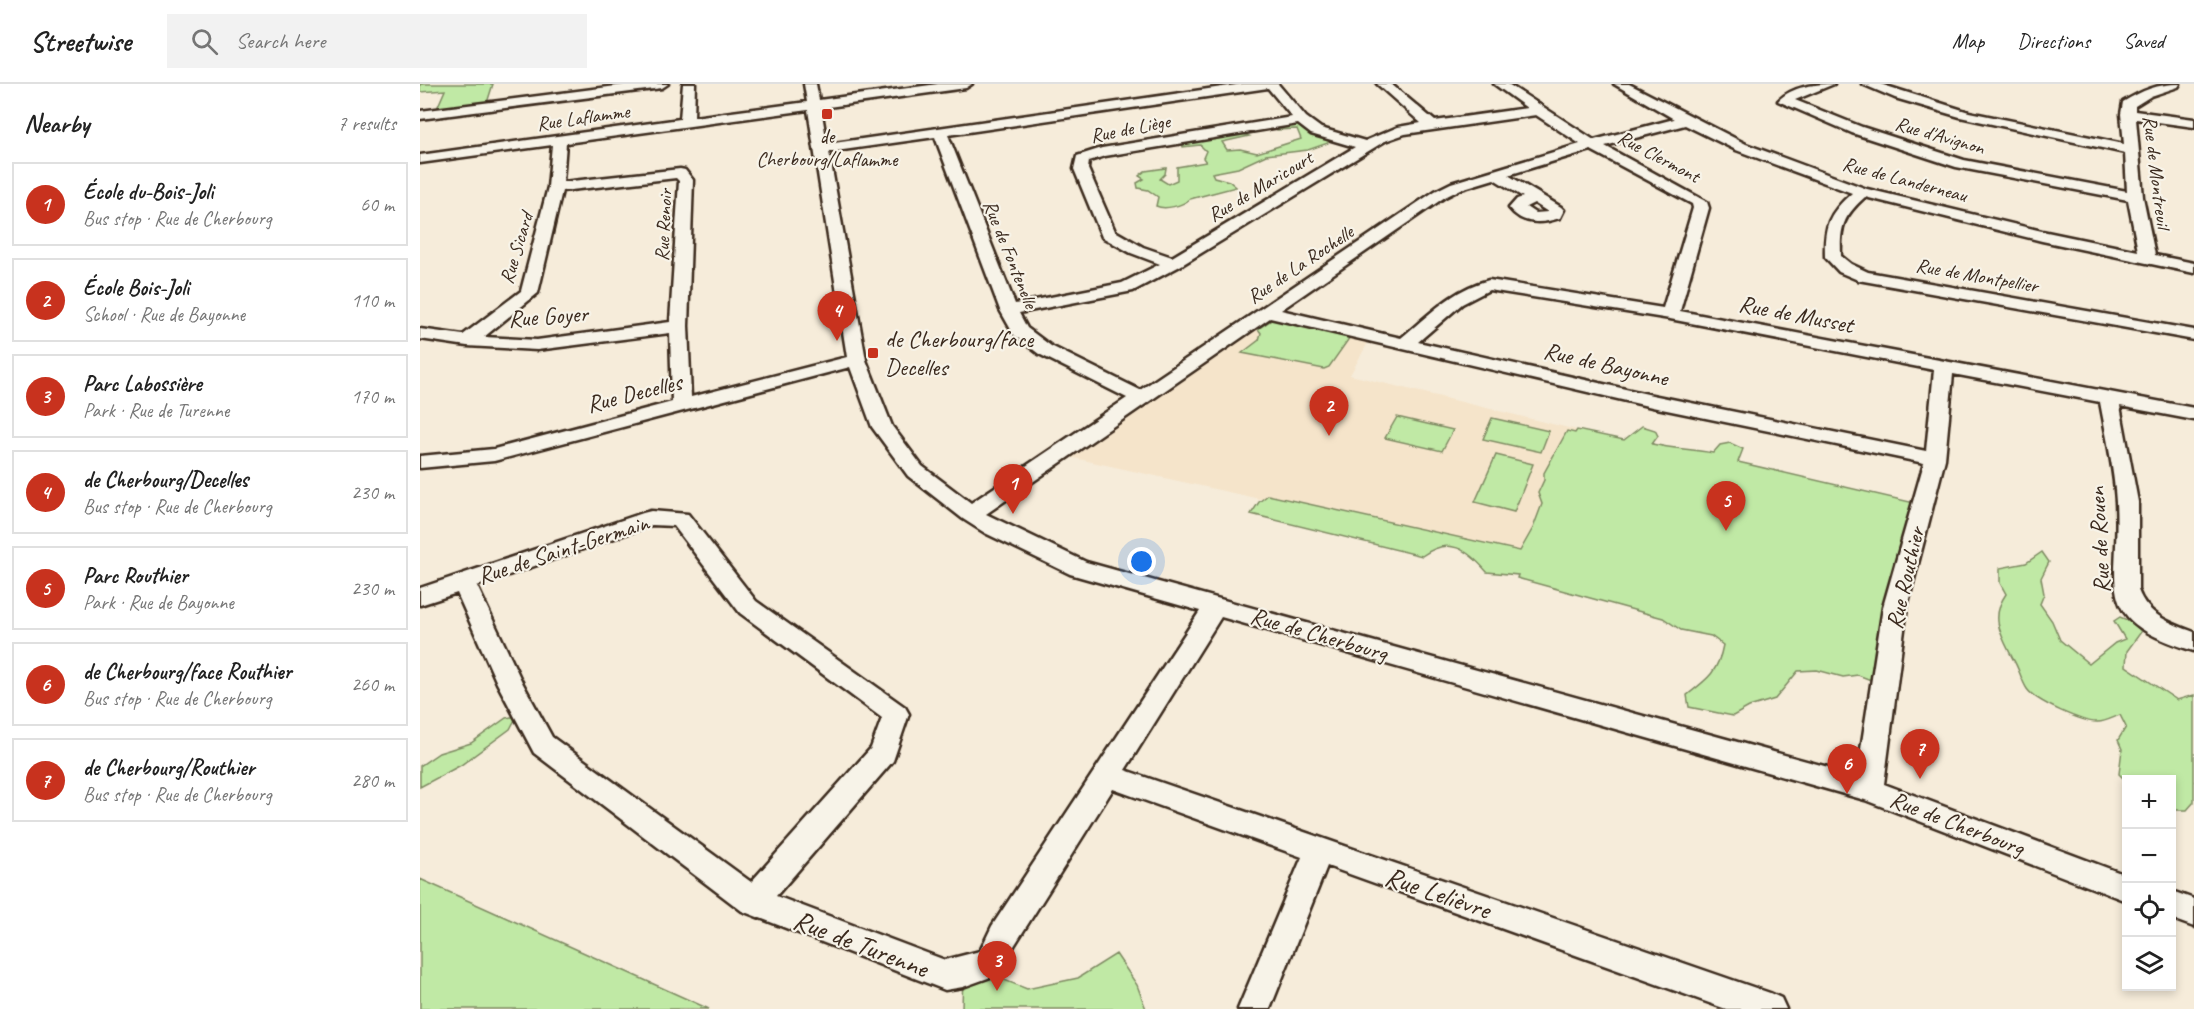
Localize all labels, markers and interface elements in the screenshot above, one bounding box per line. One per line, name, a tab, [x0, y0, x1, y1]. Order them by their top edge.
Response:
search box	[167, 14, 587, 68]
text: Streetwise	[30, 24, 131, 59]
icon: search	[188, 25, 221, 58]
text: Search here	[236, 27, 325, 55]
text: Map	[1952, 28, 1984, 54]
text: Directions	[2017, 28, 2090, 54]
text: Saved	[2123, 28, 2164, 54]
street label: Rue Laflamme	[535, 98, 633, 136]
text: Nearby	[24, 107, 89, 140]
marker: de Cherbourg/Laflamme	[820, 107, 834, 121]
street label: Rue de Liège	[1088, 108, 1174, 148]
text: 7 results	[337, 111, 396, 136]
street label: Rue d'Avignon	[1892, 111, 1988, 160]
street label: Rue de Montreuil	[2137, 114, 2176, 233]
place label: de Cherbourg/Laflamme	[757, 124, 899, 172]
street label: Rue Clermont	[1613, 124, 1706, 190]
street label: Rue de Maricourt	[1203, 144, 1319, 228]
street label: Rue de Landerneau	[1840, 151, 1971, 208]
text: École du-Bois-Joli	[83, 178, 213, 206]
street label: Rue Renoir	[649, 186, 678, 262]
text: 1	[41, 192, 50, 217]
text: 60 m	[360, 192, 394, 217]
street label: Rue de Fontenelle	[977, 196, 1044, 313]
text: Bus stop · Rue de Cherbourg	[83, 206, 272, 231]
street label: Rue Sicard	[494, 206, 540, 287]
street label: Rue de La Rochelle	[1242, 219, 1360, 309]
street label: Rue de Montpellier	[1914, 252, 2042, 299]
text: École Bois-Joli	[83, 274, 189, 302]
text: 2	[41, 288, 50, 313]
text: 110 m	[351, 288, 394, 313]
street label: Rue de Musset	[1736, 288, 1858, 340]
pin: 4	[818, 292, 856, 341]
street label: Rue Goyer	[507, 298, 591, 334]
text: School · Rue de Bayonne	[83, 302, 245, 327]
place label: de Cherbourg/face Decelles	[885, 324, 1035, 382]
street label: Rue de Bayonne	[1541, 335, 1673, 393]
marker: de Cherbourg/face Decelles	[866, 346, 880, 360]
street label: Rue Decelles	[583, 366, 687, 419]
text: Parc Labossière	[83, 370, 202, 398]
text: 3	[41, 384, 50, 409]
text: 170 m	[351, 384, 394, 409]
pin: 2	[1310, 386, 1348, 436]
text: Park · Rue de Turenne	[83, 398, 229, 423]
pin: 1	[994, 464, 1032, 514]
text: de Cherbourg/Decelles	[83, 466, 248, 494]
text: 4	[41, 480, 50, 505]
text: 230 m	[351, 480, 394, 505]
pin: 5	[1706, 482, 1746, 531]
street label: Rue de Rouen	[2081, 485, 2117, 594]
text: Bus stop · Rue de Cherbourg	[83, 494, 272, 519]
street label: Rue de Saint-Germain	[474, 507, 654, 591]
street label: Rue Routhier	[1879, 522, 1932, 632]
your location	[1127, 547, 1156, 576]
text: Parc Routhier	[83, 562, 188, 590]
text: 5	[41, 576, 50, 601]
text: 230 m	[351, 576, 394, 601]
text: Park · Rue de Bayonne	[83, 590, 234, 615]
street label: Rue de Cherbourg	[1247, 600, 1392, 668]
text: de Cherbourg/face Routhier	[83, 658, 291, 686]
text: 6	[41, 672, 50, 697]
text: 260 m	[351, 672, 394, 697]
text: Bus stop · Rue de Cherbourg	[83, 686, 272, 711]
pin: 7	[1900, 730, 1940, 779]
pin: 6	[1828, 744, 1866, 794]
text: de Cherbourg/Routhier	[83, 754, 254, 782]
text: 7	[41, 768, 50, 793]
text: 280 m	[351, 768, 394, 793]
map controls	[2122, 775, 2176, 991]
button: +	[2122, 775, 2176, 829]
text: Bus stop · Rue de Cherbourg	[83, 782, 272, 807]
street label: Rue de Cherbourg	[1886, 784, 2030, 863]
button: −	[2122, 829, 2176, 883]
street label: Rue Lelièvre	[1381, 858, 1497, 927]
button: locate	[2122, 883, 2176, 937]
street label: Rue de Turenne	[789, 902, 935, 986]
button: layers	[2122, 937, 2176, 991]
pin: 3	[978, 942, 1016, 991]

